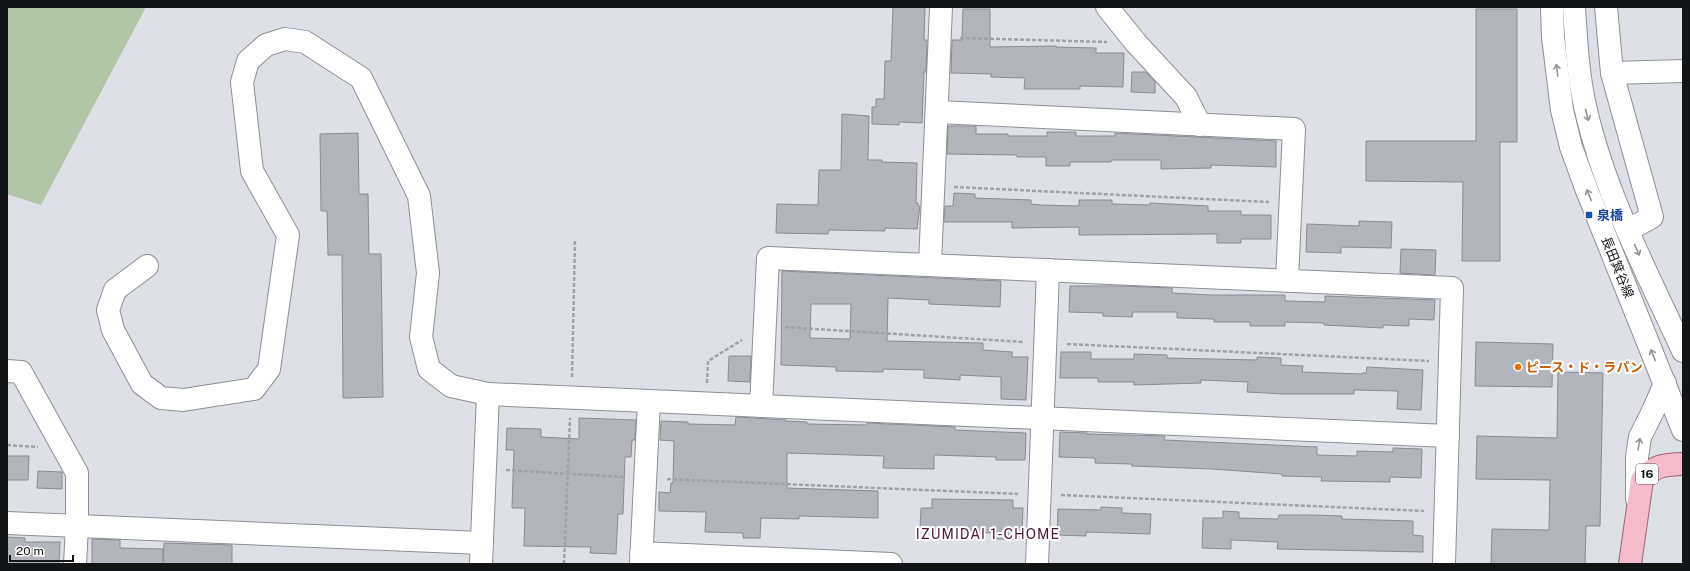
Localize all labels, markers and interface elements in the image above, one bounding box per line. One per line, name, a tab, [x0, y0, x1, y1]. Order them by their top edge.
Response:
one-way arrow	[1553, 64, 1561, 77]
one-way arrow	[1584, 108, 1592, 121]
one-way arrow	[1584, 190, 1592, 202]
place label: 泉橋	[1597, 208, 1623, 223]
marker: 泉橋	[1584, 210, 1594, 220]
street label: 長田箕谷線	[1598, 234, 1637, 300]
one-way arrow	[1634, 244, 1641, 256]
one-way arrow	[1649, 349, 1656, 361]
place label: ピース・ド・ラパン	[1526, 360, 1643, 375]
marker: ピース・ド・ラパン	[1513, 362, 1523, 372]
one-way arrow	[1635, 438, 1643, 451]
road number: 16	[1636, 464, 1658, 484]
district label: IZUMIDAI 1-CHOME	[916, 526, 1060, 542]
scale bar	[10, 537, 73, 563]
text: 20 m	[16, 544, 44, 558]

